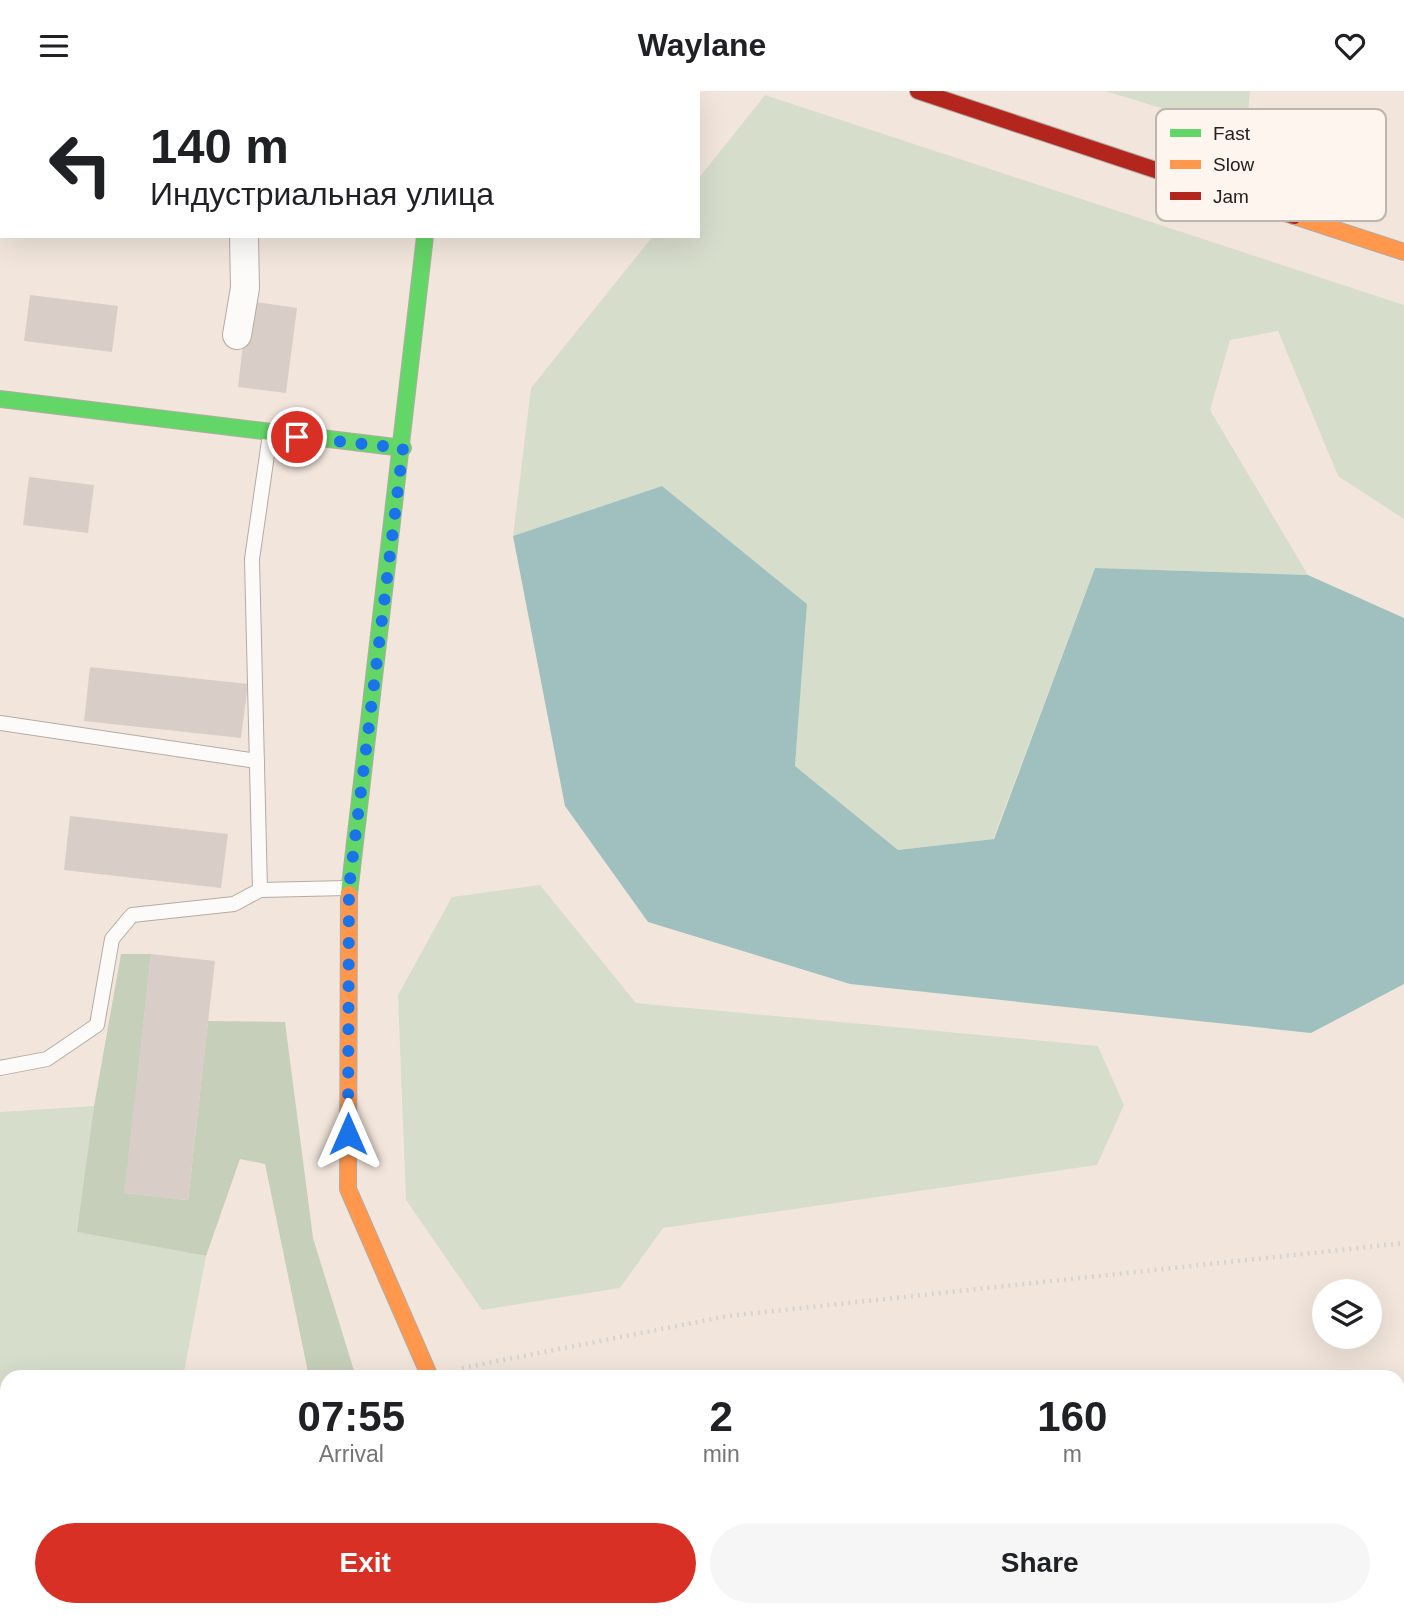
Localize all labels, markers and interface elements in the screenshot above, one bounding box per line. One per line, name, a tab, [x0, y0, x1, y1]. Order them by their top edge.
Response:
icon: menu	[35, 27, 73, 65]
text: Waylane	[638, 27, 766, 63]
icon: heart	[1331, 27, 1369, 65]
legend	[1156, 109, 1386, 221]
icon: left	[35, 119, 126, 210]
text: 140 m	[150, 119, 289, 173]
text: Fast	[1213, 123, 1251, 144]
text: Slow	[1213, 154, 1254, 175]
text: Индустриальная улица	[150, 176, 494, 212]
text: Jam	[1213, 186, 1249, 207]
pin	[267, 407, 327, 467]
icon: arrive	[278, 418, 316, 456]
position arrow	[311, 1097, 385, 1171]
map controls	[1312, 1279, 1382, 1349]
button: layers	[1312, 1279, 1382, 1349]
text: 07:55	[298, 1393, 405, 1440]
text: 2	[709, 1393, 733, 1440]
text: 160	[1037, 1393, 1107, 1440]
text: Arrival	[319, 1441, 384, 1467]
text: min	[703, 1441, 740, 1467]
text: m	[1063, 1441, 1082, 1467]
button: Exit	[35, 1523, 696, 1603]
button: Share	[710, 1523, 1370, 1603]

